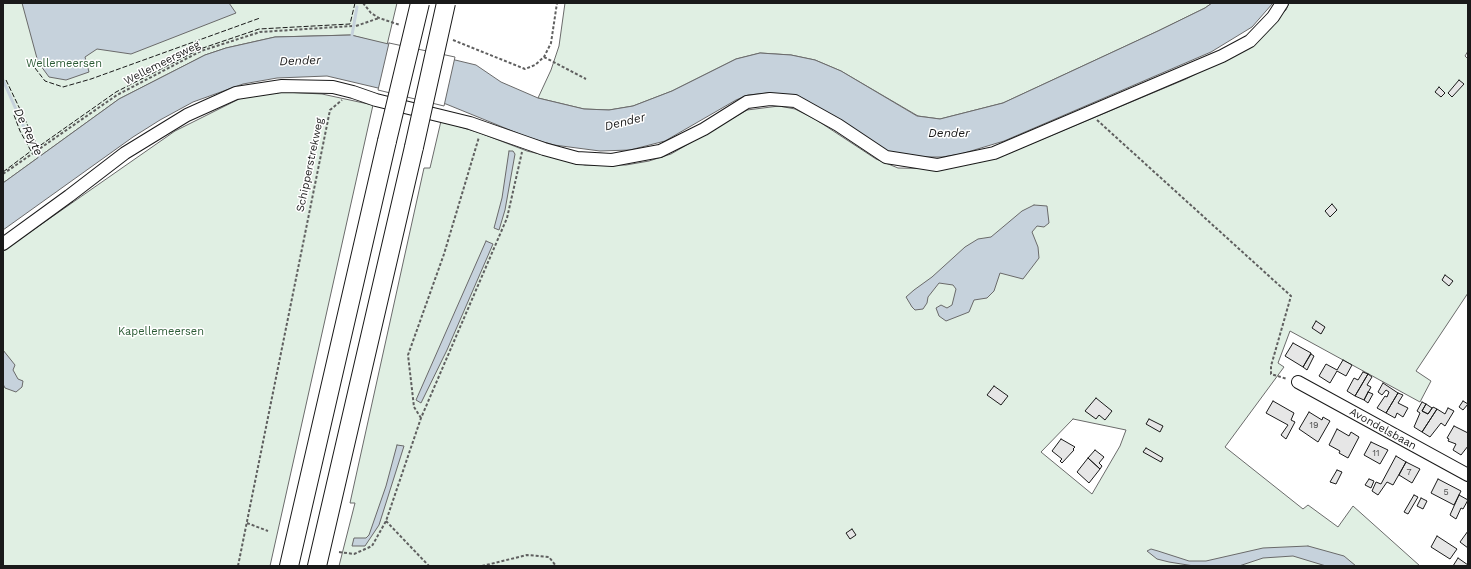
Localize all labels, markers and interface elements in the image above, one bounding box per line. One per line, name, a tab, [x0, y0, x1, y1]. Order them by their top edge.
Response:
street label: Wellemeersweg	[122, 38, 202, 88]
water label: Dender	[279, 53, 321, 69]
park label: Wellemeersen	[26, 57, 102, 71]
water label: De Reyte	[10, 106, 46, 158]
water label: Dender	[603, 110, 647, 134]
street label: Schipperstrekweg	[294, 117, 326, 213]
water label: Dender	[928, 126, 970, 140]
park label: Kapellemeersen	[118, 325, 204, 339]
street label: Avondelsbaan	[1347, 405, 1419, 453]
house number: 19	[1309, 420, 1319, 430]
house number: 11	[1372, 448, 1380, 458]
house number: 7	[1406, 467, 1412, 477]
house number: 5	[1443, 487, 1449, 497]

